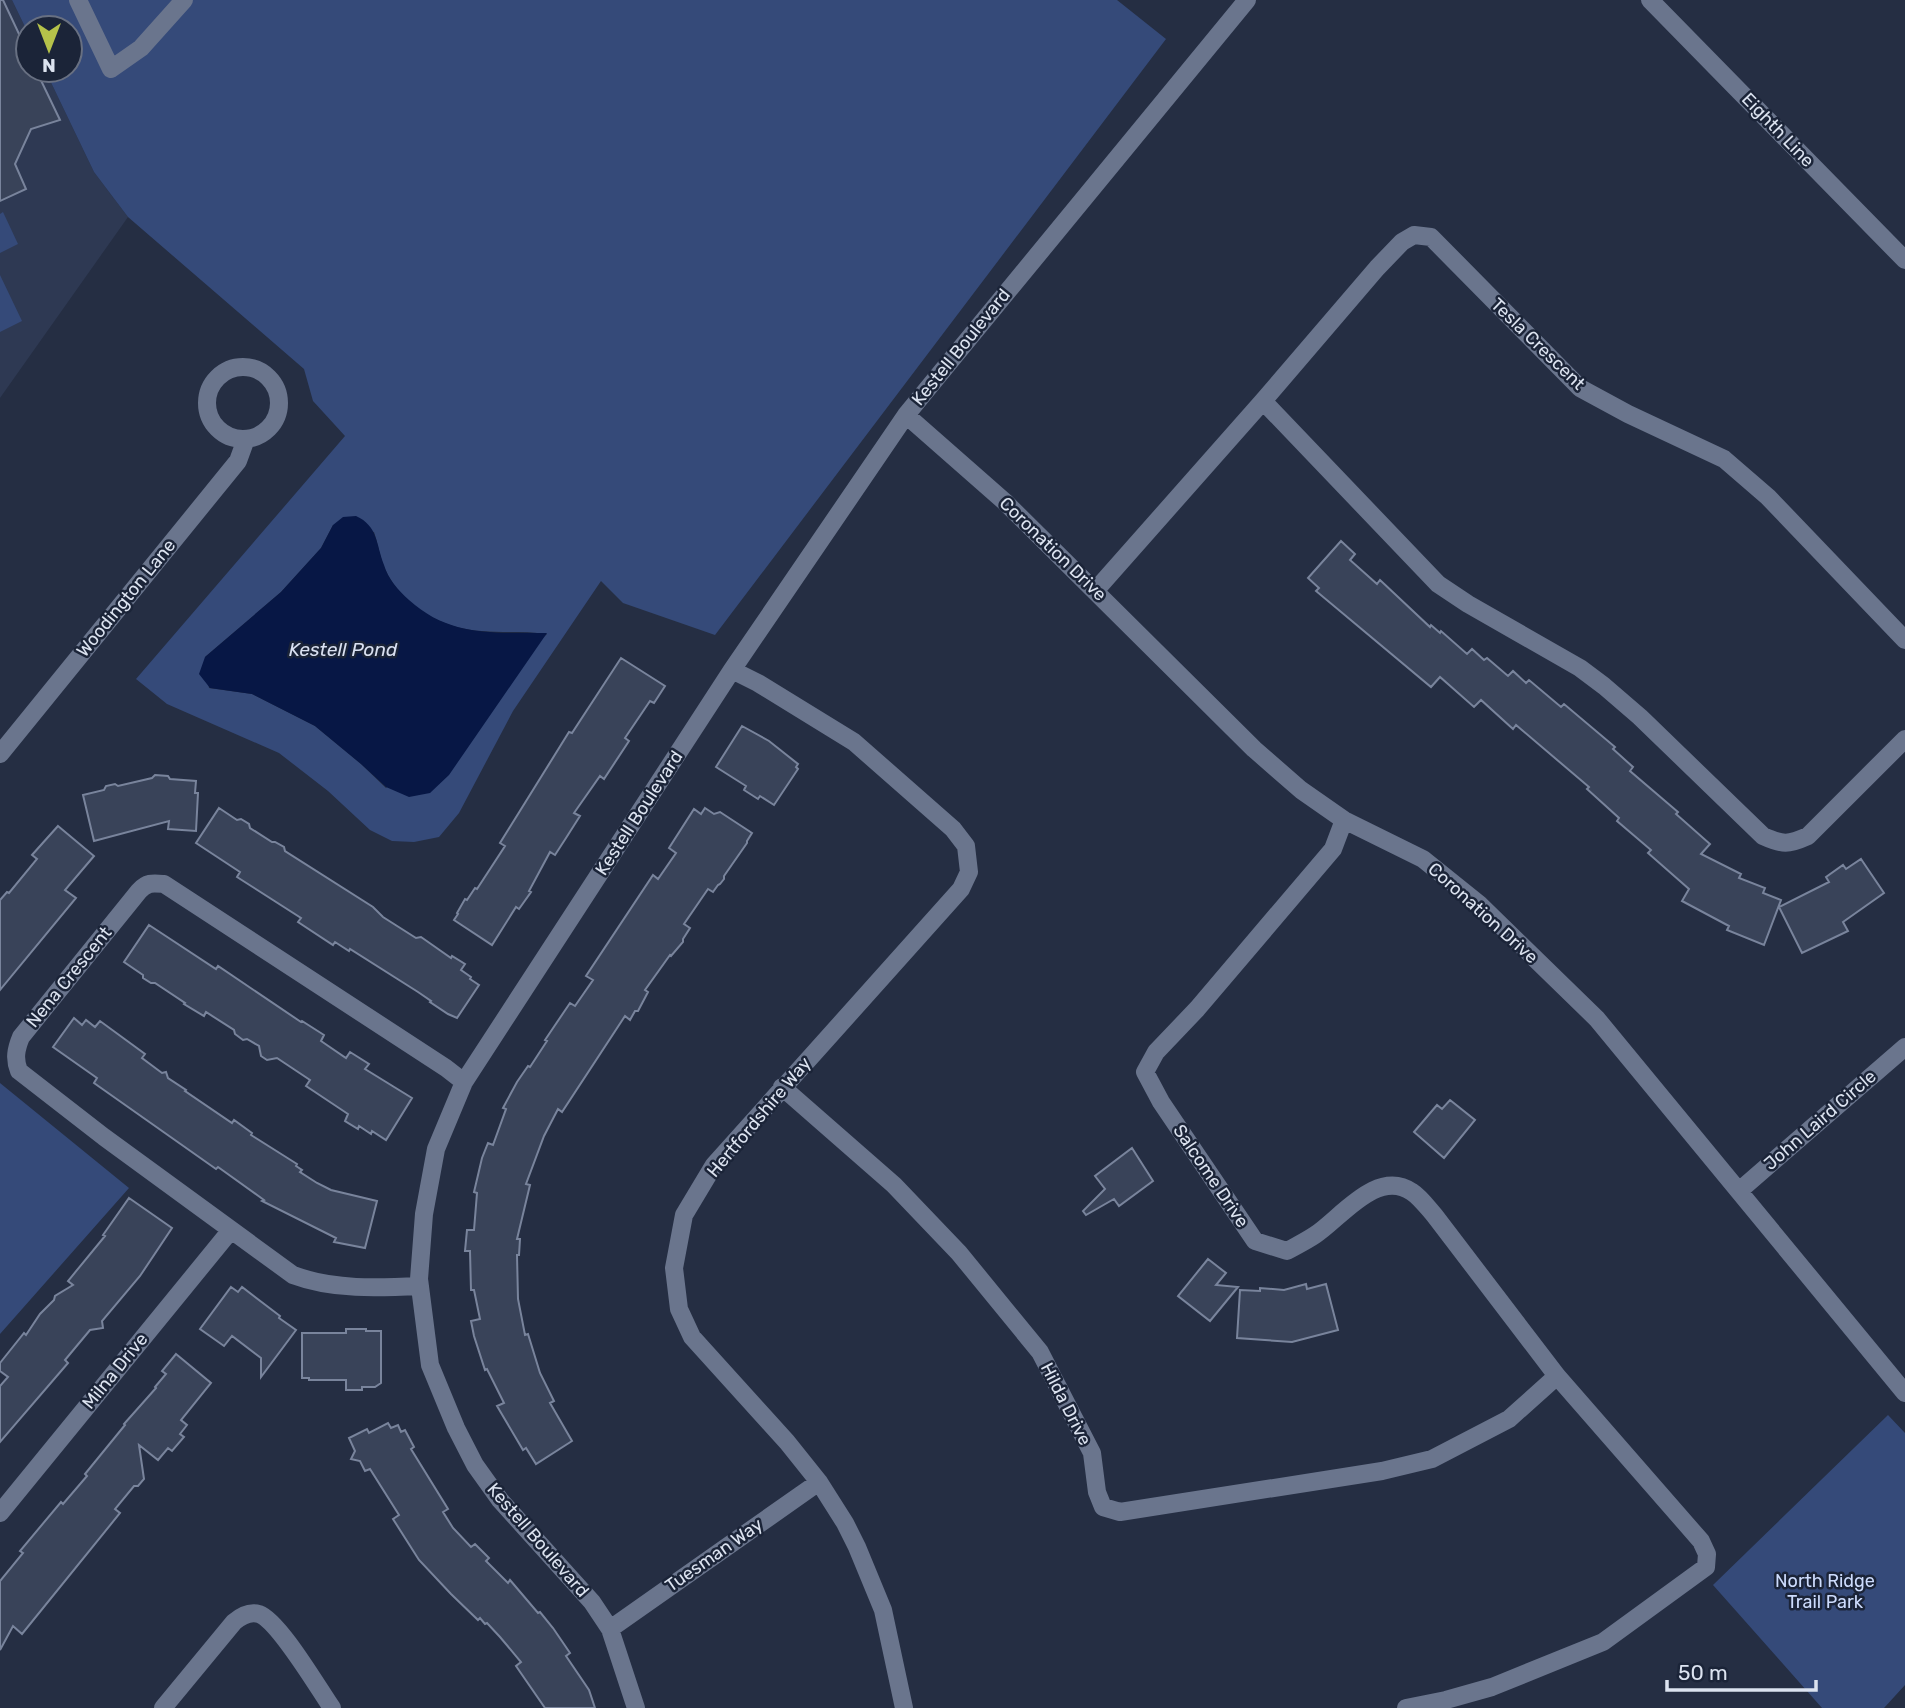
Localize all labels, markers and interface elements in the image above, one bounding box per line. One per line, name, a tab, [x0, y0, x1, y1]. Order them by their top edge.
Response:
north arrow	[14, 14, 84, 84]
text: N	[42, 54, 56, 77]
street label: Eighth Line	[1737, 88, 1819, 172]
street label: Kestell Boulevard	[907, 284, 1015, 410]
street label: Tesla Crescent	[1486, 294, 1590, 394]
street label: Coronation Drive	[995, 492, 1111, 606]
street label: Woodington Lane	[72, 535, 180, 661]
water label: Kestell Pond	[289, 638, 398, 661]
street label: Kestell Boulevard	[591, 747, 687, 879]
street label: Coronation Drive	[1423, 858, 1543, 968]
street label: Nena Crescent	[22, 922, 116, 1032]
street label: Hertfordshire Way	[702, 1052, 816, 1182]
street label: John Laird Circle	[1759, 1065, 1881, 1175]
street label: Salcome Drive	[1168, 1120, 1254, 1232]
street label: Milna Drive	[78, 1328, 152, 1414]
street label: Hilda Drive	[1036, 1359, 1096, 1449]
street label: Kestell Boulevard	[482, 1478, 594, 1602]
street label: Tuesman Way	[661, 1513, 767, 1597]
park label: North Ridge Trail Park	[1775, 1570, 1875, 1613]
scale bar	[1667, 1648, 1816, 1692]
text: 50 m	[1678, 1660, 1728, 1685]

